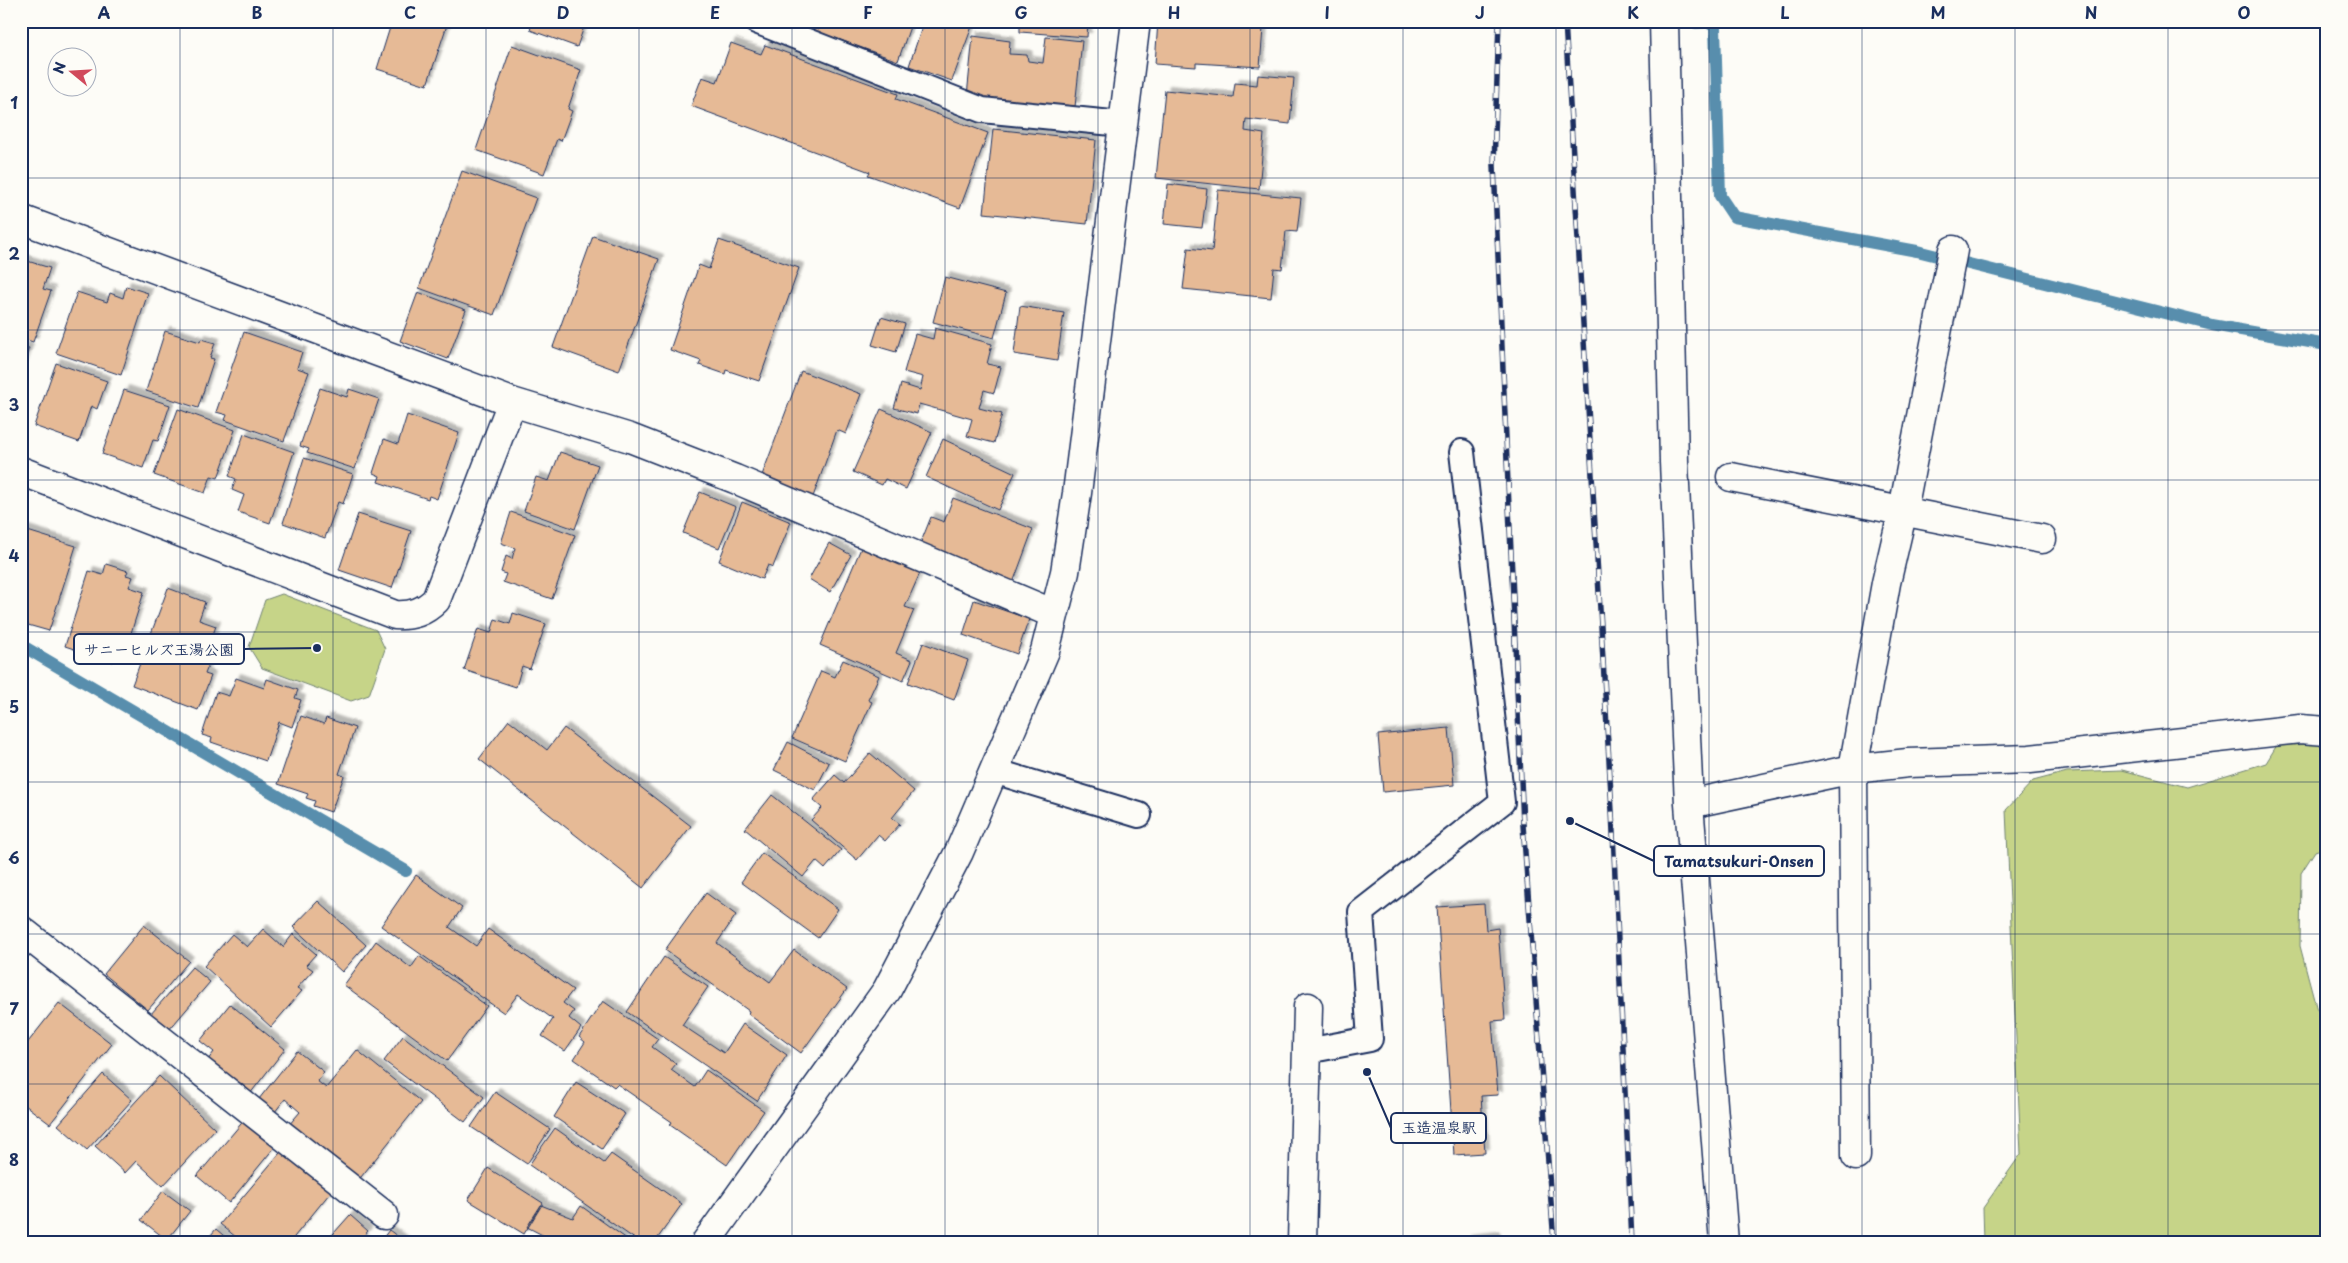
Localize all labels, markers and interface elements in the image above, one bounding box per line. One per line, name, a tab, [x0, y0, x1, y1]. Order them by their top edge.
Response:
text: A	[98, 0, 111, 24]
text: B	[252, 0, 263, 24]
text: C	[404, 0, 416, 24]
text: D	[557, 0, 569, 24]
text: E	[710, 0, 720, 24]
text: F	[863, 0, 873, 24]
text: G	[1014, 0, 1028, 24]
text: H	[1168, 0, 1180, 24]
text: I	[1324, 0, 1330, 24]
text: J	[1475, 0, 1485, 24]
text: K	[1627, 0, 1639, 24]
text: L	[1780, 0, 1790, 24]
text: M	[1930, 0, 1946, 24]
text: N	[2085, 0, 2097, 24]
text: O	[2238, 0, 2251, 24]
north arrow	[48, 48, 98, 98]
text: N	[47, 59, 71, 76]
text: 1	[10, 90, 18, 114]
text: 2	[8, 241, 20, 265]
text: 3	[9, 392, 19, 416]
text: 4	[9, 543, 20, 567]
callout: サニーヒルズ玉湯公園	[74, 634, 244, 664]
text: サニーヒルズ玉湯公園	[84, 637, 234, 660]
text: 5	[9, 694, 19, 718]
text: 6	[8, 845, 20, 869]
callout: Tamatsukuri-Onsen	[1654, 846, 1824, 876]
text: Tamatsukuri-Onsen	[1664, 849, 1814, 872]
text: 7	[9, 996, 19, 1020]
callout: 玉造温泉駅	[1391, 1113, 1486, 1143]
text: 玉造温泉駅	[1401, 1115, 1477, 1138]
text: 8	[9, 1147, 19, 1171]

